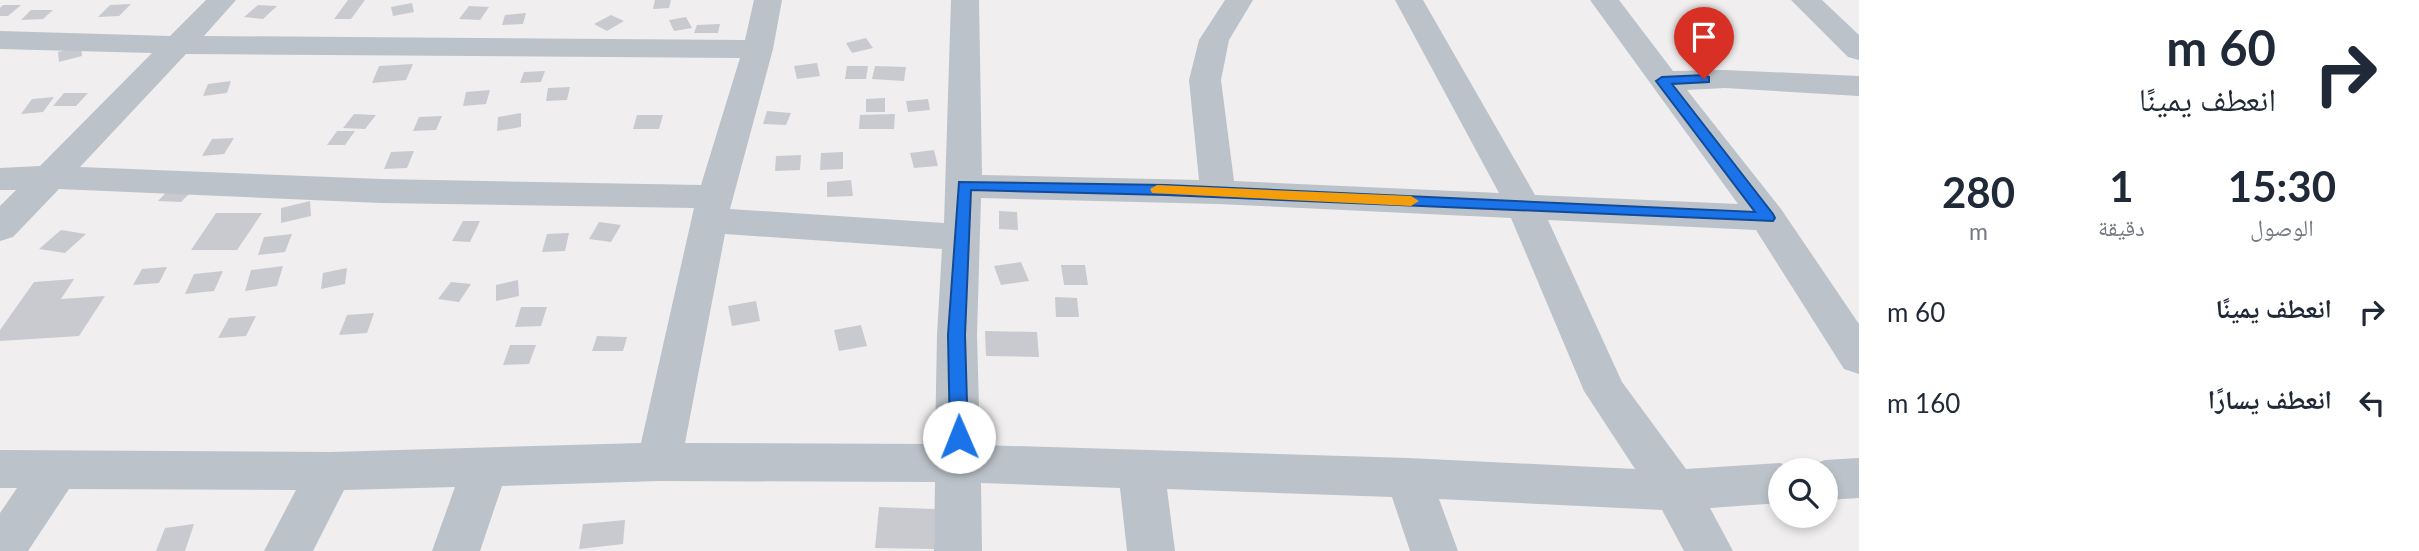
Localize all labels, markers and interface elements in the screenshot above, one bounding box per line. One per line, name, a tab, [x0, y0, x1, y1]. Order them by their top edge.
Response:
pin	[1674, 7, 1734, 79]
icon: arrive	[1685, 18, 1723, 56]
text: 60 m	[2166, 18, 2276, 76]
icon: right	[2300, 28, 2391, 119]
text: انعطف يمينًا	[2139, 79, 2276, 118]
text: 1	[2109, 161, 2134, 211]
text: 15:30	[2228, 161, 2336, 211]
text: 280	[1942, 167, 2015, 217]
text: دقيقة	[2098, 213, 2145, 241]
text: الوصول	[2250, 213, 2314, 241]
text: m	[1969, 217, 1988, 245]
text: انعطف يمينًا	[2215, 292, 2332, 324]
icon: right	[2353, 293, 2391, 331]
text: 60 m	[1887, 296, 1945, 328]
text: انعطف يسارًا	[2208, 383, 2332, 415]
icon: left	[2353, 384, 2391, 422]
text: 160 m	[1887, 387, 1960, 419]
position arrow	[922, 400, 996, 474]
map controls	[1768, 458, 1838, 528]
button: search	[1768, 458, 1838, 528]

